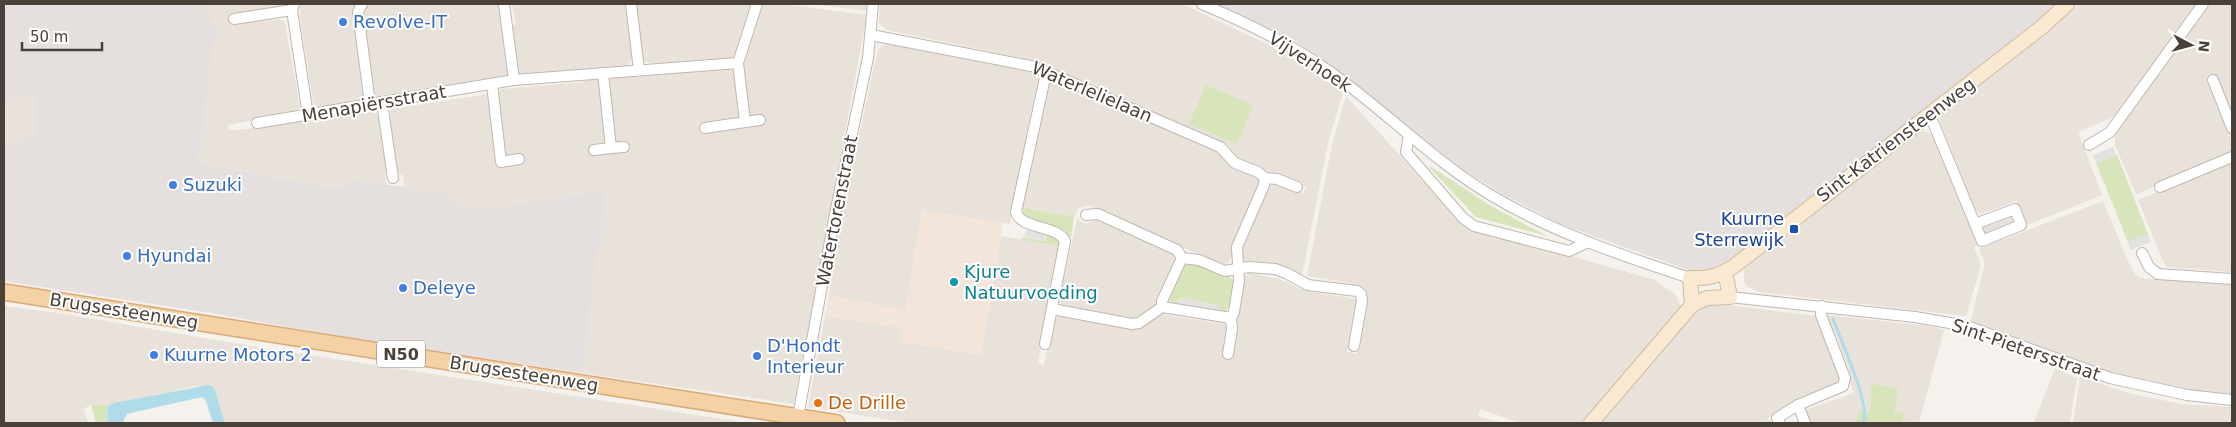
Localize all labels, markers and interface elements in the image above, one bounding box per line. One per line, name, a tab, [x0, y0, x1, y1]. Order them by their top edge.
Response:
place label: Revolve-IT	[353, 11, 448, 32]
marker: Revolve-IT	[337, 16, 349, 28]
scale bar	[22, 20, 102, 52]
north arrow	[2166, 20, 2216, 70]
street label: Vijverhoek	[1265, 27, 1356, 96]
text: 50 m	[30, 28, 68, 46]
text: N	[2195, 40, 2212, 53]
street label: Waterlelielaan	[1029, 57, 1156, 126]
street label: Sint-Katriensteenweg	[1812, 73, 1979, 206]
street label: Menapiërsstraat	[300, 80, 448, 127]
street label: Watertorenstraat	[812, 133, 861, 288]
place label: Suzuki	[183, 174, 242, 195]
marker: Suzuki	[167, 179, 179, 191]
place label: Kuurne Sterrewijk	[1694, 208, 1785, 250]
marker: Kuurne Sterrewijk	[1788, 223, 1800, 235]
place label: Hyundai	[137, 245, 211, 266]
marker: Hyundai	[121, 250, 133, 262]
place label: Kjure Natuurvoeding	[964, 261, 1098, 303]
marker: Kjure Natuurvoeding	[948, 276, 960, 288]
place label: Deleye	[413, 277, 476, 298]
marker: Deleye	[397, 282, 409, 294]
street label: Brugsesteenweg	[48, 288, 200, 333]
street label: Sint-Pietersstraat	[1949, 314, 2103, 385]
place label: D'Hondt Interieur	[767, 335, 845, 377]
road number: N50	[377, 340, 425, 368]
place label: Kuurne Motors 2	[164, 344, 312, 365]
marker: Kuurne Motors 2	[148, 349, 160, 361]
marker: D'Hondt Interieur	[751, 350, 763, 362]
street label: Brugsesteenweg	[448, 351, 600, 396]
place label: De Drille	[828, 392, 906, 413]
marker: De Drille	[812, 397, 824, 409]

